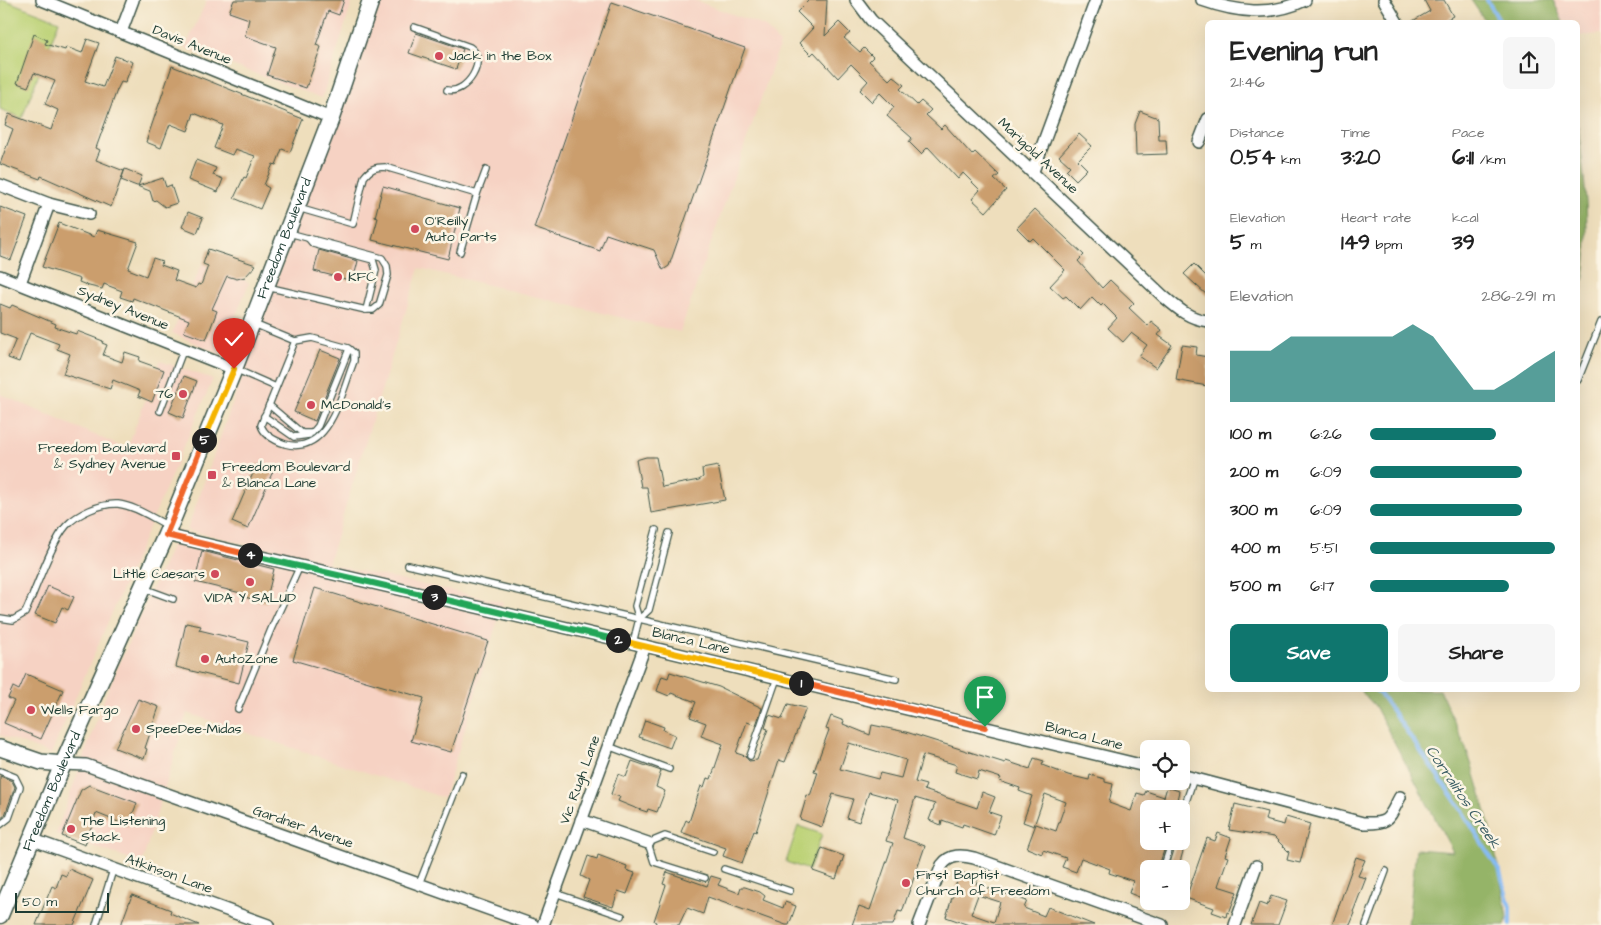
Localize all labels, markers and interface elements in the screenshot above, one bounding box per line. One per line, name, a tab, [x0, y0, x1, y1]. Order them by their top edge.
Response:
street label: Davis Avenue	[149, 20, 235, 70]
text: Evening run	[1230, 32, 1378, 71]
button: share	[1503, 37, 1555, 89]
place label: Jack in the Box	[449, 46, 552, 66]
marker: Jack in the Box	[433, 50, 445, 62]
text: 21:46	[1230, 71, 1265, 93]
street label: Marigold Avenue	[993, 113, 1083, 199]
text: Distance	[1230, 123, 1284, 143]
text: Time	[1341, 123, 1370, 143]
text: Pace	[1452, 123, 1484, 143]
text: 0.54	[1230, 143, 1275, 172]
text: 3:20	[1341, 143, 1380, 172]
text: 6:11	[1452, 143, 1474, 172]
text: km	[1275, 150, 1300, 170]
text: /km	[1474, 150, 1506, 170]
street label: Freedom Boulevard	[252, 175, 317, 302]
text: Elevation	[1230, 208, 1285, 228]
text: Heart rate	[1341, 208, 1411, 228]
text: kcal	[1452, 208, 1479, 228]
place label: O'Reilly Auto Parts	[425, 211, 497, 247]
marker: O'Reilly Auto Parts	[409, 223, 421, 235]
text: 5	[1230, 228, 1245, 257]
text: 149	[1341, 228, 1370, 257]
text: 39	[1452, 228, 1475, 257]
text: m	[1245, 235, 1261, 255]
text: bpm	[1370, 235, 1402, 255]
place label: KFC	[348, 267, 376, 287]
marker: KFC	[332, 271, 344, 283]
street label: Sydney Avenue	[74, 281, 172, 336]
text: Elevation	[1230, 285, 1293, 307]
text: 286–291 m	[1481, 285, 1555, 307]
pin	[213, 318, 255, 369]
icon: check	[220, 325, 248, 353]
place label: 76	[156, 384, 173, 404]
marker: 76	[177, 388, 189, 400]
place label: McDonald's	[321, 395, 391, 415]
marker: McDonald's	[305, 399, 317, 411]
text: 100 m	[1230, 423, 1271, 445]
text: 6:26	[1310, 423, 1342, 445]
pin: 5	[192, 428, 216, 452]
text: 5	[200, 430, 209, 450]
place label: Freedom Boulevard & Sydney Avenue	[38, 438, 166, 474]
marker: Freedom Boulevard & Sydney Avenue	[170, 450, 182, 462]
place label: Freedom Boulevard & Blanca Lane	[222, 457, 350, 493]
text: 200 m	[1230, 461, 1278, 483]
text: 6:09	[1310, 461, 1342, 483]
marker: Freedom Boulevard & Blanca Lane	[206, 469, 218, 481]
text: 300 m	[1230, 499, 1277, 521]
text: 6:09	[1310, 499, 1342, 521]
text: 400 m	[1230, 537, 1280, 559]
text: 5:51	[1310, 537, 1337, 559]
pin: 4	[238, 542, 262, 568]
text: 4	[246, 545, 255, 565]
place label: Little Caesars	[113, 564, 205, 584]
marker: Little Caesars	[209, 568, 221, 580]
text: 500 m	[1230, 575, 1280, 597]
text: 6:17	[1310, 575, 1335, 597]
marker: VIDA Y SALUD	[244, 576, 256, 588]
pin: 3	[422, 584, 446, 610]
text: 3	[431, 587, 438, 607]
place label: VIDA Y SALUD	[204, 588, 296, 608]
street label: Blanca Lane	[650, 622, 732, 660]
button: Save	[1230, 624, 1388, 682]
button: Share	[1398, 624, 1555, 682]
pin: 2	[606, 628, 630, 652]
text: 2	[614, 630, 623, 650]
place label: AutoZone	[215, 649, 278, 669]
marker: AutoZone	[199, 653, 211, 665]
pin: 1	[788, 670, 814, 696]
text: 1	[801, 673, 802, 693]
pin	[964, 676, 1006, 727]
icon: arrive	[971, 683, 999, 711]
place label: Wells Fargo	[41, 700, 119, 720]
marker: Wells Fargo	[25, 704, 37, 716]
street label: Blanca Lane	[1043, 717, 1125, 755]
place label: SpeeDee-Midas	[146, 719, 242, 739]
marker: SpeeDee-Midas	[130, 723, 142, 735]
street label: Freedom Boulevard	[18, 728, 86, 854]
street label: Vic Rugh Lane	[555, 732, 606, 827]
map controls	[1140, 740, 1190, 910]
button: locate	[1140, 740, 1190, 790]
water label: Corralitos Creek	[1421, 741, 1506, 853]
street label: Gardner Avenue	[250, 800, 356, 854]
button: +	[1140, 800, 1190, 850]
place label: The Listening Stack	[81, 811, 165, 847]
marker: The Listening Stack	[65, 823, 77, 835]
street label: Atkinson Lane	[123, 849, 216, 899]
button: −	[1140, 860, 1190, 910]
place label: First Baptist Church of Freedom	[916, 865, 1049, 901]
marker: First Baptist Church of Freedom	[900, 877, 912, 889]
scale bar	[15, 890, 109, 913]
text: 50 m	[22, 892, 57, 912]

